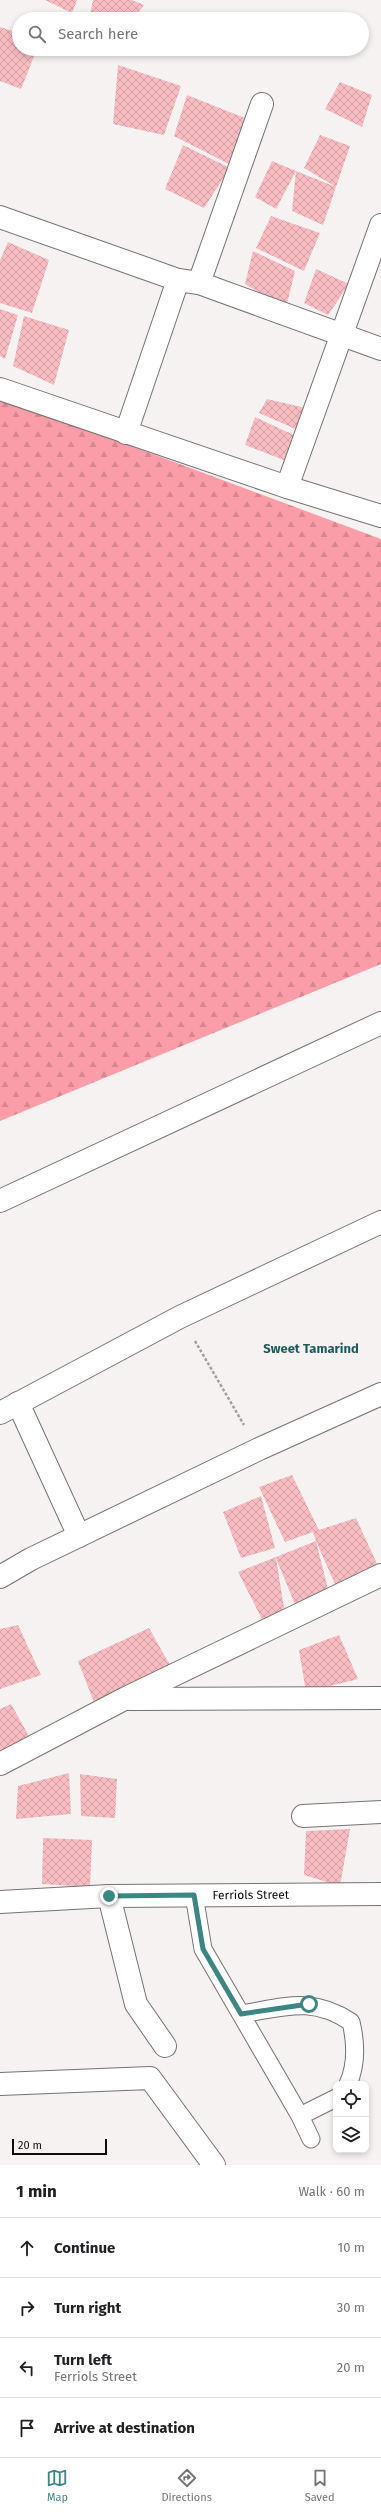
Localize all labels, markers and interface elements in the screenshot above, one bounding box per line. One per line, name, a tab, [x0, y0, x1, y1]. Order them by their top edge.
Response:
search box	[12, 12, 369, 56]
icon: search	[26, 23, 48, 45]
text: Search here	[58, 25, 138, 43]
district label: Sweet Tamarind	[263, 1341, 359, 1356]
route end	[100, 1887, 118, 1905]
street label: Ferriols Street	[212, 1888, 290, 1902]
route start	[300, 1995, 318, 2013]
map controls	[333, 2081, 369, 2153]
button: locate	[333, 2081, 369, 2117]
button: layers	[333, 2117, 369, 2153]
scale bar	[12, 2137, 107, 2156]
text: 20 m	[18, 2139, 42, 2152]
text: 1 min	[16, 2181, 57, 2202]
text: Walk · 60 m	[298, 2184, 365, 2199]
icon: ahead	[16, 2237, 38, 2259]
text: Continue	[54, 2239, 115, 2257]
text: 10 m	[338, 2240, 365, 2255]
icon: right	[16, 2297, 38, 2319]
text: Turn right	[54, 2299, 121, 2317]
text: 30 m	[337, 2300, 365, 2315]
text: Turn left	[54, 2351, 112, 2369]
icon: left	[16, 2357, 38, 2379]
text: 20 m	[337, 2360, 365, 2375]
text: Ferriols Street	[54, 2369, 137, 2384]
icon: arrive	[16, 2417, 38, 2439]
text: Arrive at destination	[54, 2419, 195, 2437]
tab: Map	[46, 2467, 68, 2504]
tab: Directions	[161, 2467, 212, 2504]
tab: Saved	[305, 2467, 335, 2504]

